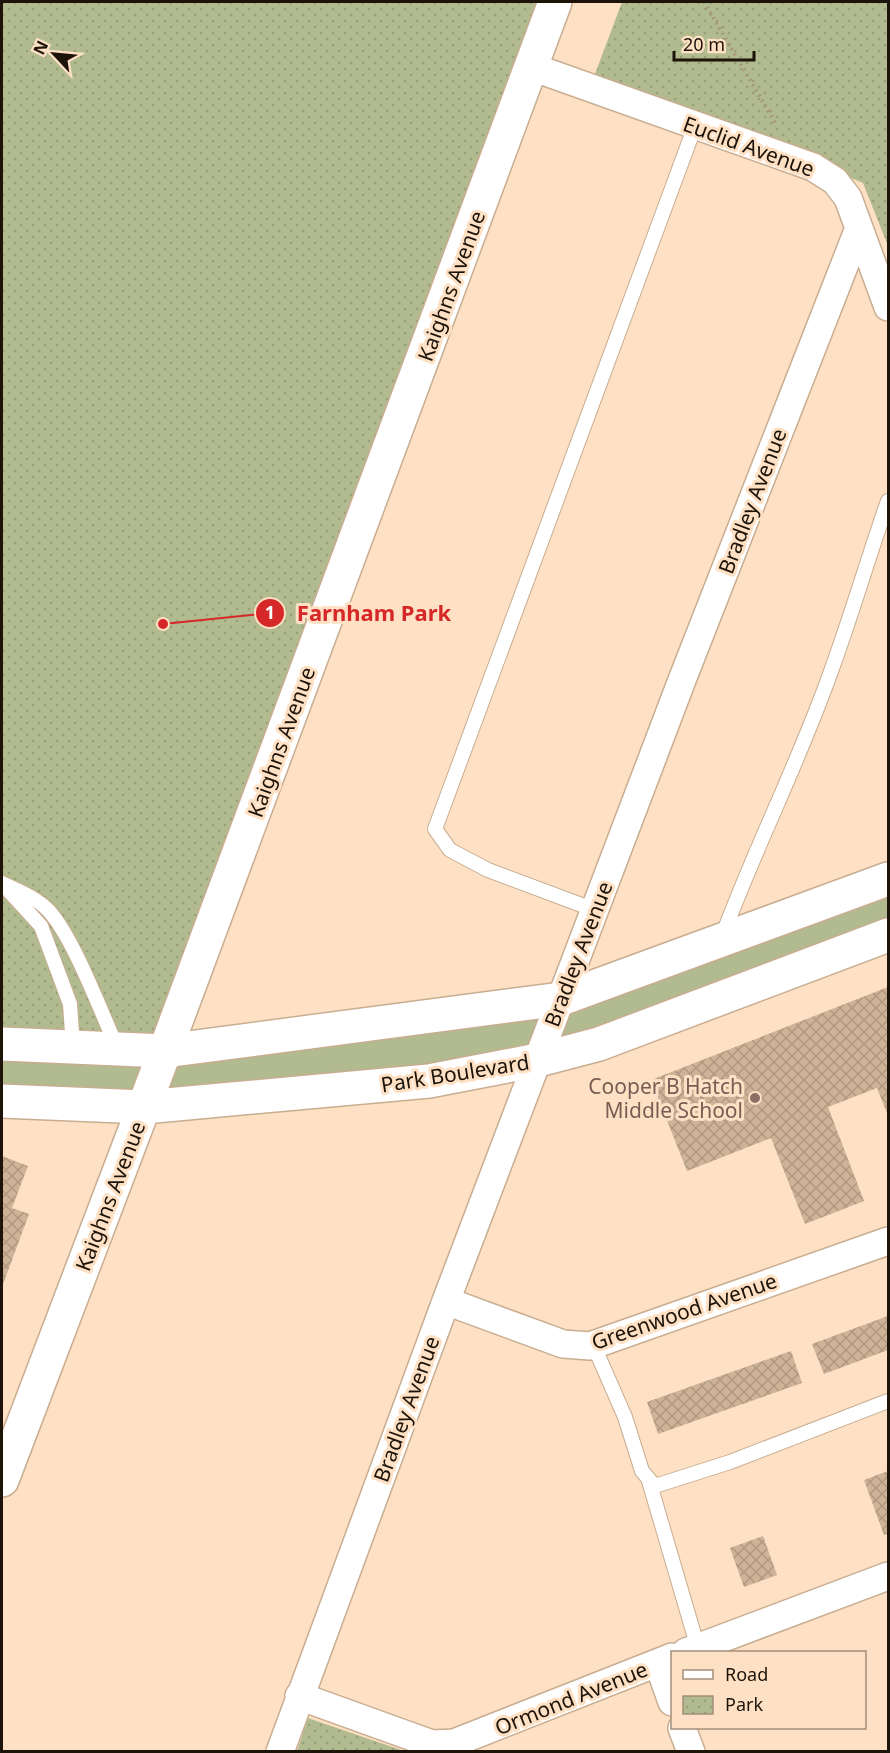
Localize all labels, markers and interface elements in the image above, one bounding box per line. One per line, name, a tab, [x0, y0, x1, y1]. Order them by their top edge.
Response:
north arrow	[24, 24, 84, 84]
scale bar	[674, 24, 754, 62]
text: 20 m	[683, 32, 725, 56]
text: N	[28, 37, 53, 58]
street label: Euclid Avenue	[680, 109, 818, 183]
street label: Kaighns Avenue	[411, 207, 491, 365]
street label: Bradley Avenue	[711, 424, 793, 578]
callout: Farnham Park	[255, 593, 463, 633]
text: Farnham Park	[297, 597, 452, 627]
text: 1	[265, 600, 275, 624]
street label: Kaighns Avenue	[241, 663, 321, 821]
street label: Bradley Avenue	[537, 877, 619, 1031]
street label: Park Boulevard	[379, 1047, 531, 1099]
place label: Cooper B Hatch Middle School	[588, 1072, 743, 1124]
marker: Cooper B Hatch Middle School	[748, 1091, 762, 1105]
street label: Kaighns Avenue	[69, 1117, 151, 1275]
street label: Greenwood Avenue	[588, 1266, 780, 1356]
street label: Bradley Avenue	[367, 1332, 445, 1486]
legend	[671, 1651, 866, 1729]
street label: Ormond Avenue	[490, 1655, 652, 1741]
text: Road	[725, 1662, 768, 1686]
text: Park	[725, 1692, 763, 1716]

